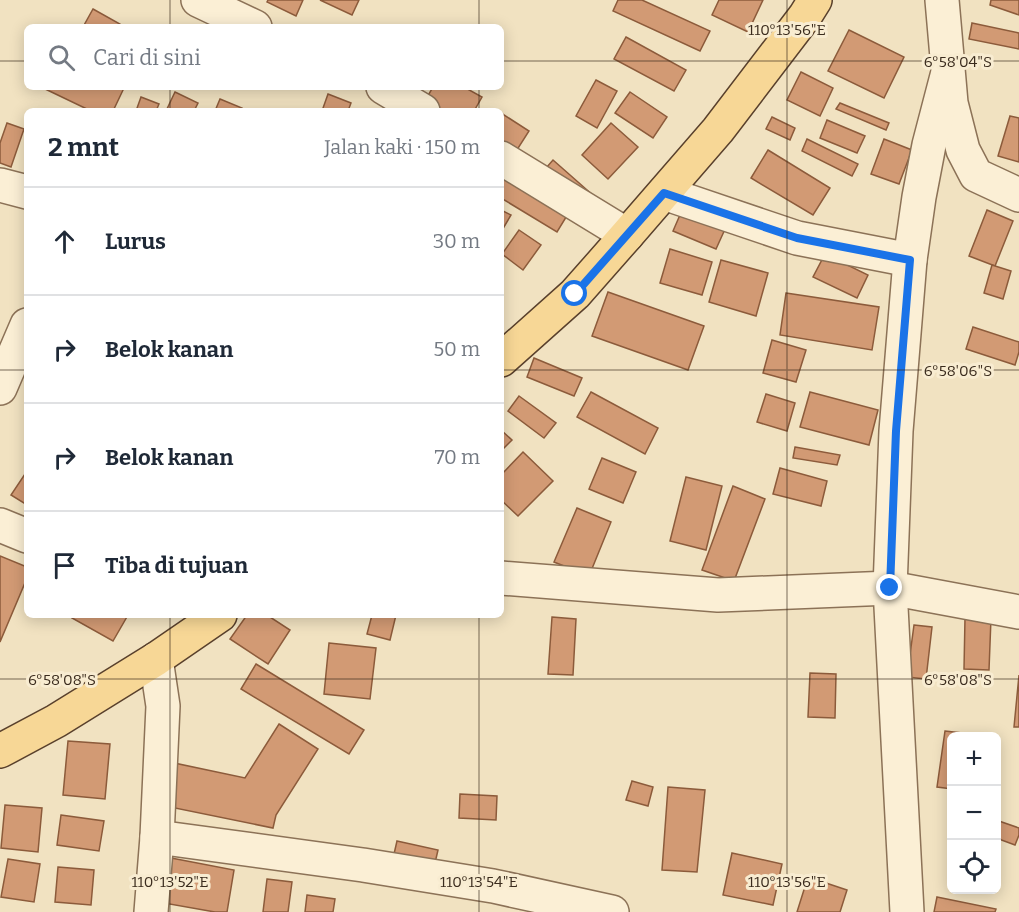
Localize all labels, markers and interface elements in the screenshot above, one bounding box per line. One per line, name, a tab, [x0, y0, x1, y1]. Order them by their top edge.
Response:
text: 110°13'56"E	[748, 21, 826, 39]
search box	[24, 24, 504, 90]
icon: search	[45, 41, 78, 74]
text: Cari di sini	[93, 44, 201, 71]
text: 6°58'04"S	[924, 53, 992, 71]
text: 2 mnt	[48, 132, 119, 163]
text: Jalan kaki · 150 m	[324, 135, 480, 159]
icon: ahead	[48, 225, 81, 258]
text: Lurus	[105, 228, 166, 255]
text: 30 m	[433, 229, 480, 253]
route start	[561, 280, 587, 306]
icon: right	[48, 333, 81, 366]
text: Belok kanan	[105, 336, 233, 363]
text: 50 m	[433, 337, 480, 361]
text: 6°58'06"S	[924, 362, 992, 380]
icon: right	[48, 441, 81, 474]
text: Belok kanan	[105, 444, 233, 471]
text: 70 m	[434, 445, 480, 469]
icon: arrive	[48, 549, 81, 582]
text: Tiba di tujuan	[105, 552, 248, 579]
route end	[876, 574, 902, 600]
text: 6°58'08"S	[28, 671, 96, 689]
text: 6°58'08"S	[924, 671, 992, 689]
map controls	[947, 732, 1001, 894]
button: +	[947, 732, 1001, 786]
button: −	[947, 786, 1001, 840]
button: locate	[947, 840, 1001, 894]
text: 110°13'52"E	[132, 873, 208, 891]
text: 110°13'54"E	[440, 873, 518, 891]
text: 110°13'56"E	[748, 873, 826, 891]

